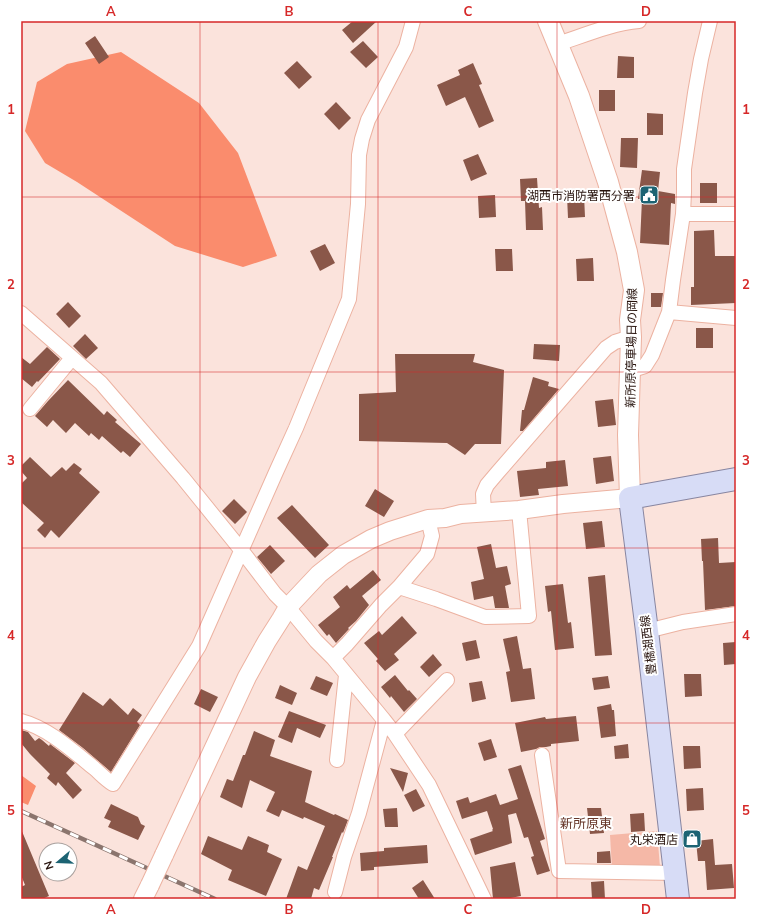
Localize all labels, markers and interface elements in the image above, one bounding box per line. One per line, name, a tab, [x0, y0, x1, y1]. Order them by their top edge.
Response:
text: A	[106, 3, 116, 19]
text: B	[285, 3, 294, 19]
text: C	[464, 3, 473, 19]
text: D	[641, 3, 651, 19]
text: 1	[7, 101, 15, 117]
text: 1	[742, 101, 750, 117]
public building icon: 湖西市消防署西分署	[638, 184, 660, 206]
place label: 湖西市消防署西分署	[527, 188, 635, 203]
text: 2	[7, 276, 15, 292]
text: 2	[742, 276, 750, 292]
street label: 新所原停車場日の岡線	[622, 288, 640, 408]
text: 3	[7, 452, 15, 468]
text: 3	[742, 452, 750, 468]
street label: 豊橋湖西線	[637, 614, 659, 676]
text: 4	[7, 627, 15, 643]
text: 4	[742, 627, 750, 643]
text: 5	[7, 802, 15, 818]
text: 5	[742, 802, 750, 818]
district label: 新所原東	[560, 815, 612, 831]
shop icon: 丸栄酒店	[681, 828, 703, 850]
place label: 丸栄酒店	[630, 832, 678, 847]
north arrow	[38, 842, 78, 882]
text: N	[41, 859, 57, 871]
text: A	[106, 901, 116, 917]
text: B	[285, 901, 294, 917]
text: C	[464, 901, 473, 917]
text: D	[641, 901, 651, 917]

